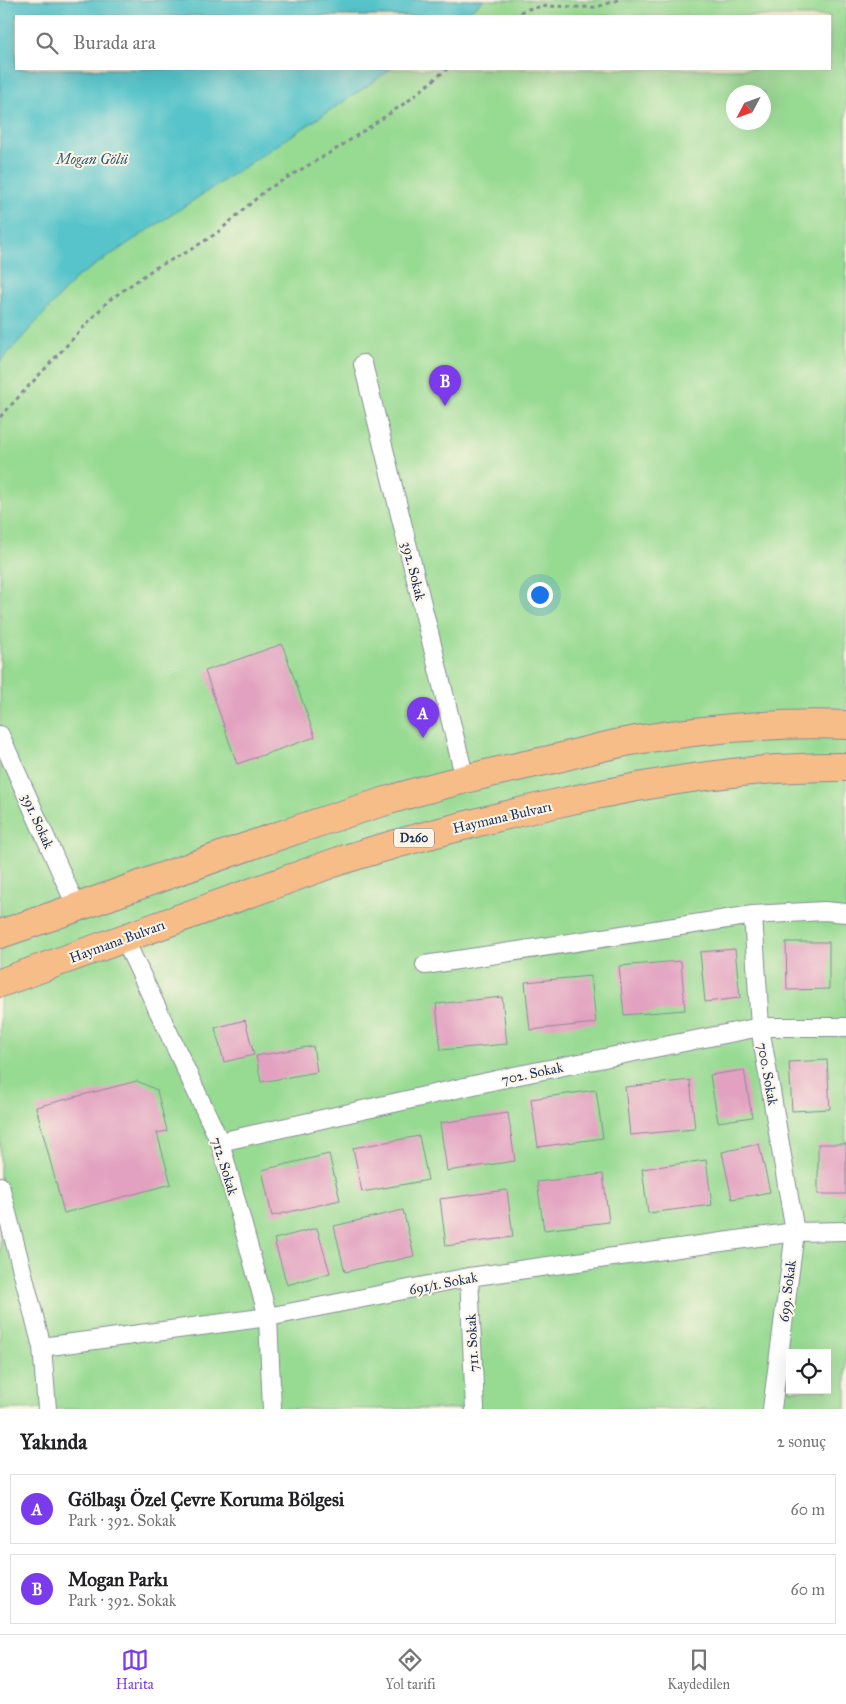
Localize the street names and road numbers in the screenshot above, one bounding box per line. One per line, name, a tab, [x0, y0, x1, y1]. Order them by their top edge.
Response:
street label: 392. Sokak	[398, 540, 429, 603]
street label: 391. Sokak	[18, 791, 57, 852]
street label: Haymana Bulvarı	[451, 798, 553, 837]
road number: D260	[394, 828, 434, 848]
street label: Haymana Bulvarı	[67, 916, 167, 967]
street label: 700. Sokak	[754, 1041, 781, 1107]
street label: 702. Sokak	[500, 1059, 565, 1088]
street label: 712. Sokak	[208, 1135, 242, 1198]
street label: 699. Sokak	[775, 1259, 800, 1323]
street label: 691/1. Sokak	[407, 1268, 479, 1298]
street label: 711. Sokak	[462, 1313, 483, 1373]

